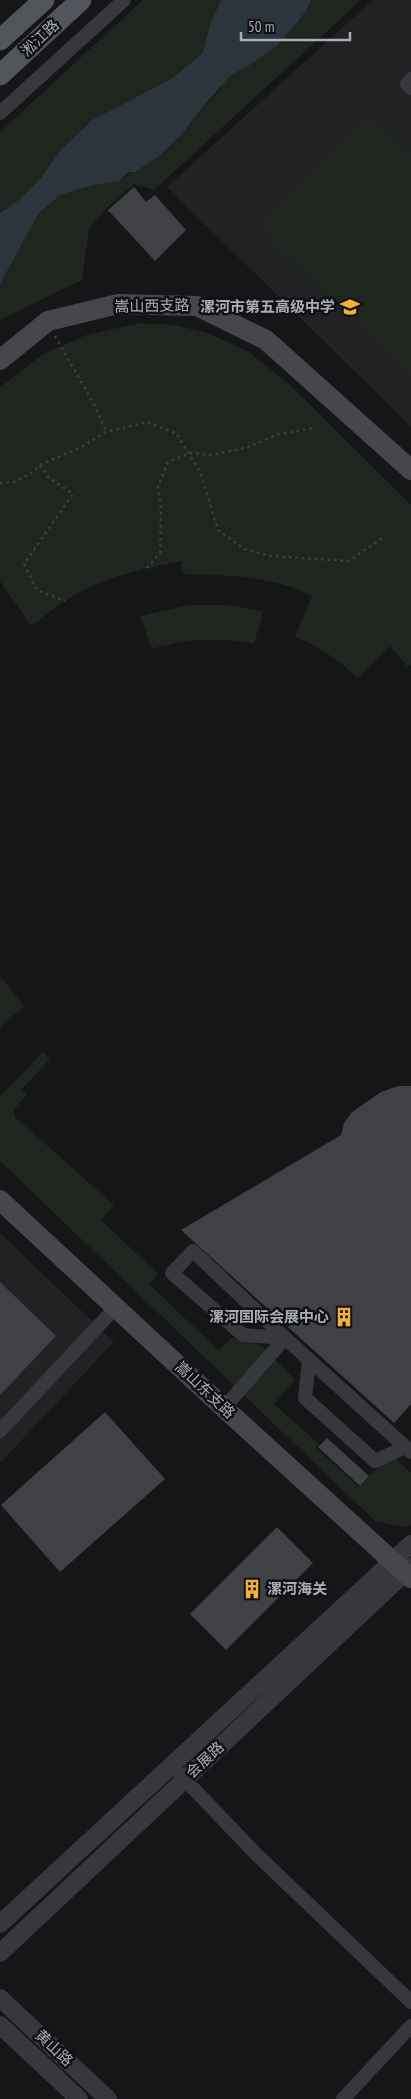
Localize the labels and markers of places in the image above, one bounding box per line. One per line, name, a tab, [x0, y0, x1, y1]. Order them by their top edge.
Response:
school or university icon: 漯河市第五高级中学	[339, 296, 361, 318]
place label: 漯河市第五高级中学	[200, 297, 335, 316]
building icon: 漯河国际会展中心	[333, 1306, 355, 1328]
place label: 漯河国际会展中心	[209, 1307, 329, 1326]
building icon: 漯河海关	[241, 1578, 263, 1600]
place label: 漯河海关	[267, 1579, 327, 1598]

